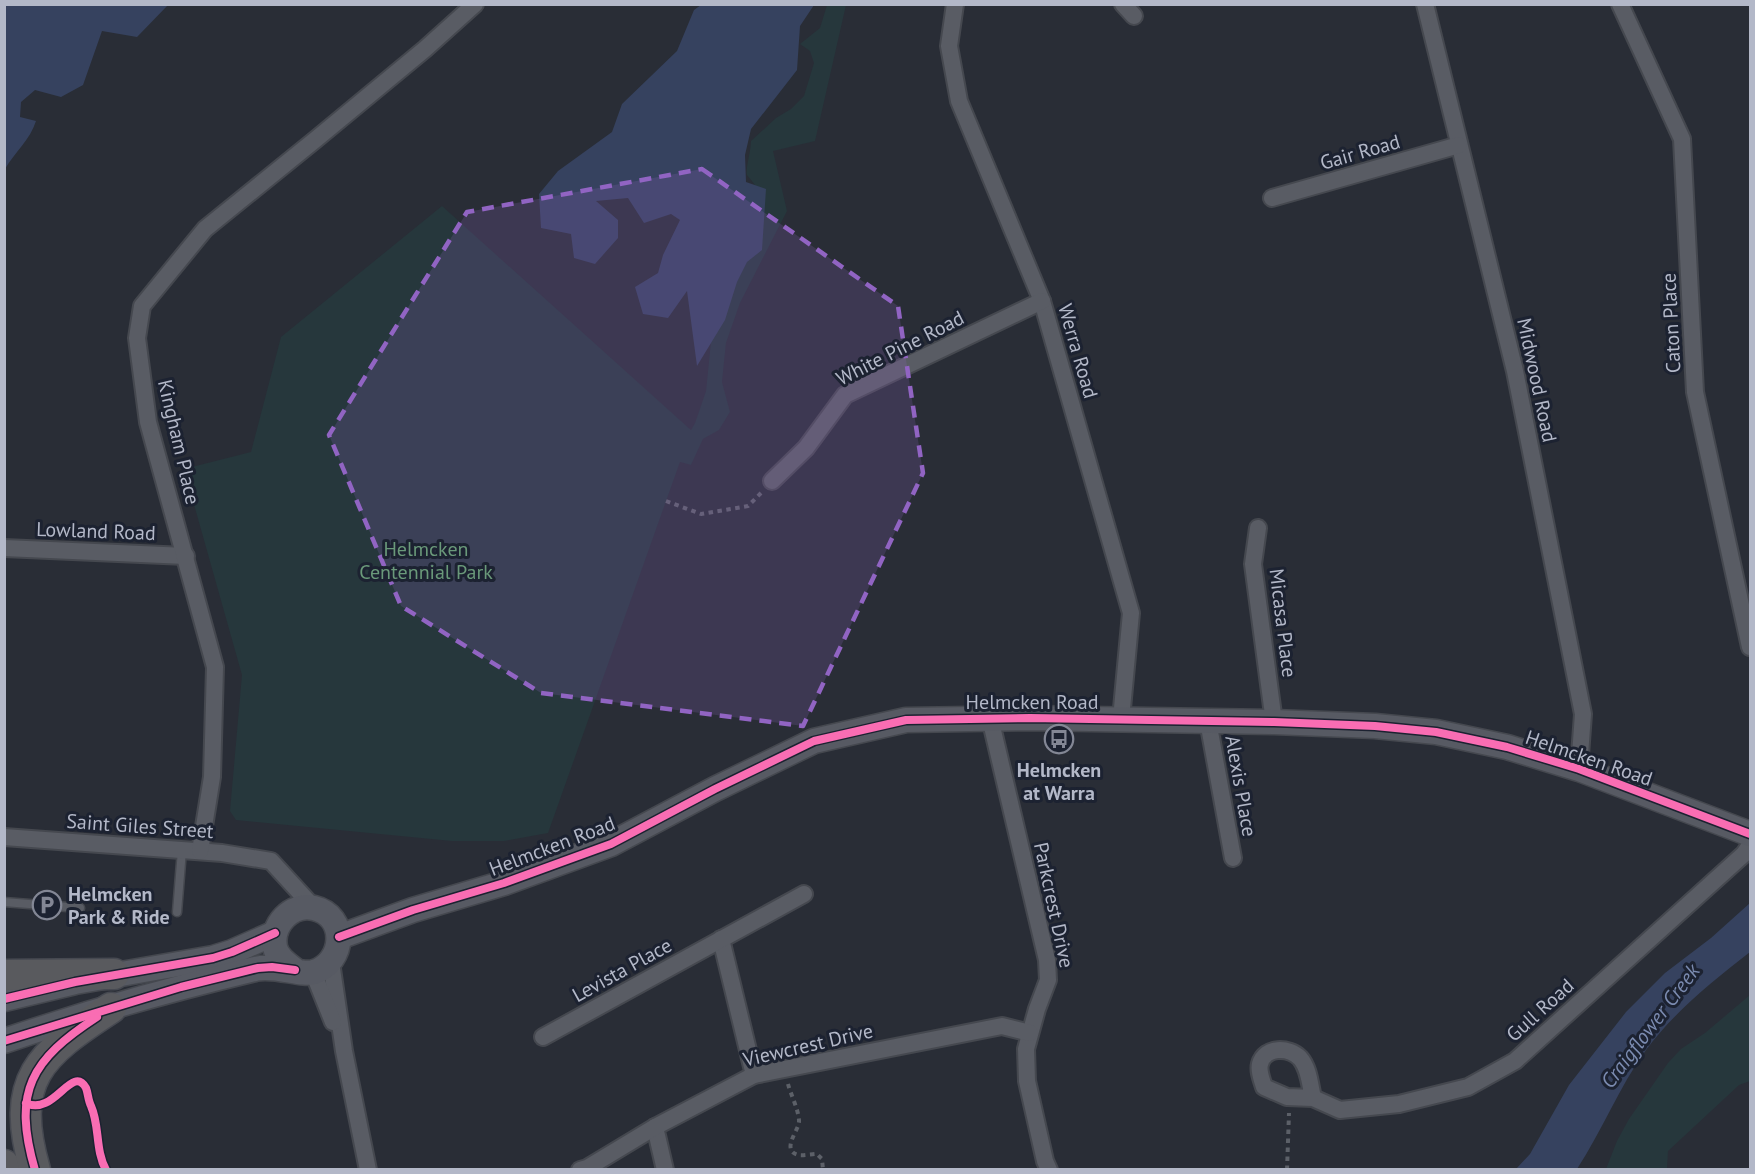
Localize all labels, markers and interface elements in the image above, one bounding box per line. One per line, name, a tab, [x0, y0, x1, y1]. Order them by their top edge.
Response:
street label: Gair Road	[1317, 128, 1403, 176]
street label: Caton Place	[1655, 272, 1687, 374]
street label: Werra Road	[1052, 301, 1104, 401]
street label: White Pine Road	[832, 305, 968, 391]
street label: Midwood Road	[1511, 316, 1563, 444]
street label: Kingham Place	[152, 377, 206, 507]
street label: Lowland Road	[36, 516, 156, 546]
park label: Helmcken Centennial Park	[359, 536, 493, 585]
street label: Micasa Place	[1263, 567, 1303, 679]
street label: Helmcken Road	[966, 689, 1098, 715]
bus stop icon: Helmcken at Warra	[1043, 723, 1075, 755]
street label: Helmcken Road	[1522, 724, 1656, 792]
street label: Alexis Place	[1219, 733, 1263, 839]
place label: Helmcken at Warra	[1017, 757, 1101, 806]
street label: Saint Giles Street	[66, 808, 215, 844]
street label: Helmcken Road	[485, 810, 619, 882]
street label: Parkcrest Drive	[1028, 840, 1080, 970]
place label: Helmcken Park & Ride	[68, 881, 170, 930]
parking icon: Helmcken Park & Ride	[31, 889, 63, 921]
street label: Levista Place	[568, 932, 676, 1008]
water label: Craigflower Creek	[1594, 957, 1707, 1094]
street label: Gull Road	[1501, 973, 1579, 1047]
street label: Viewcrest Drive	[740, 1017, 875, 1073]

